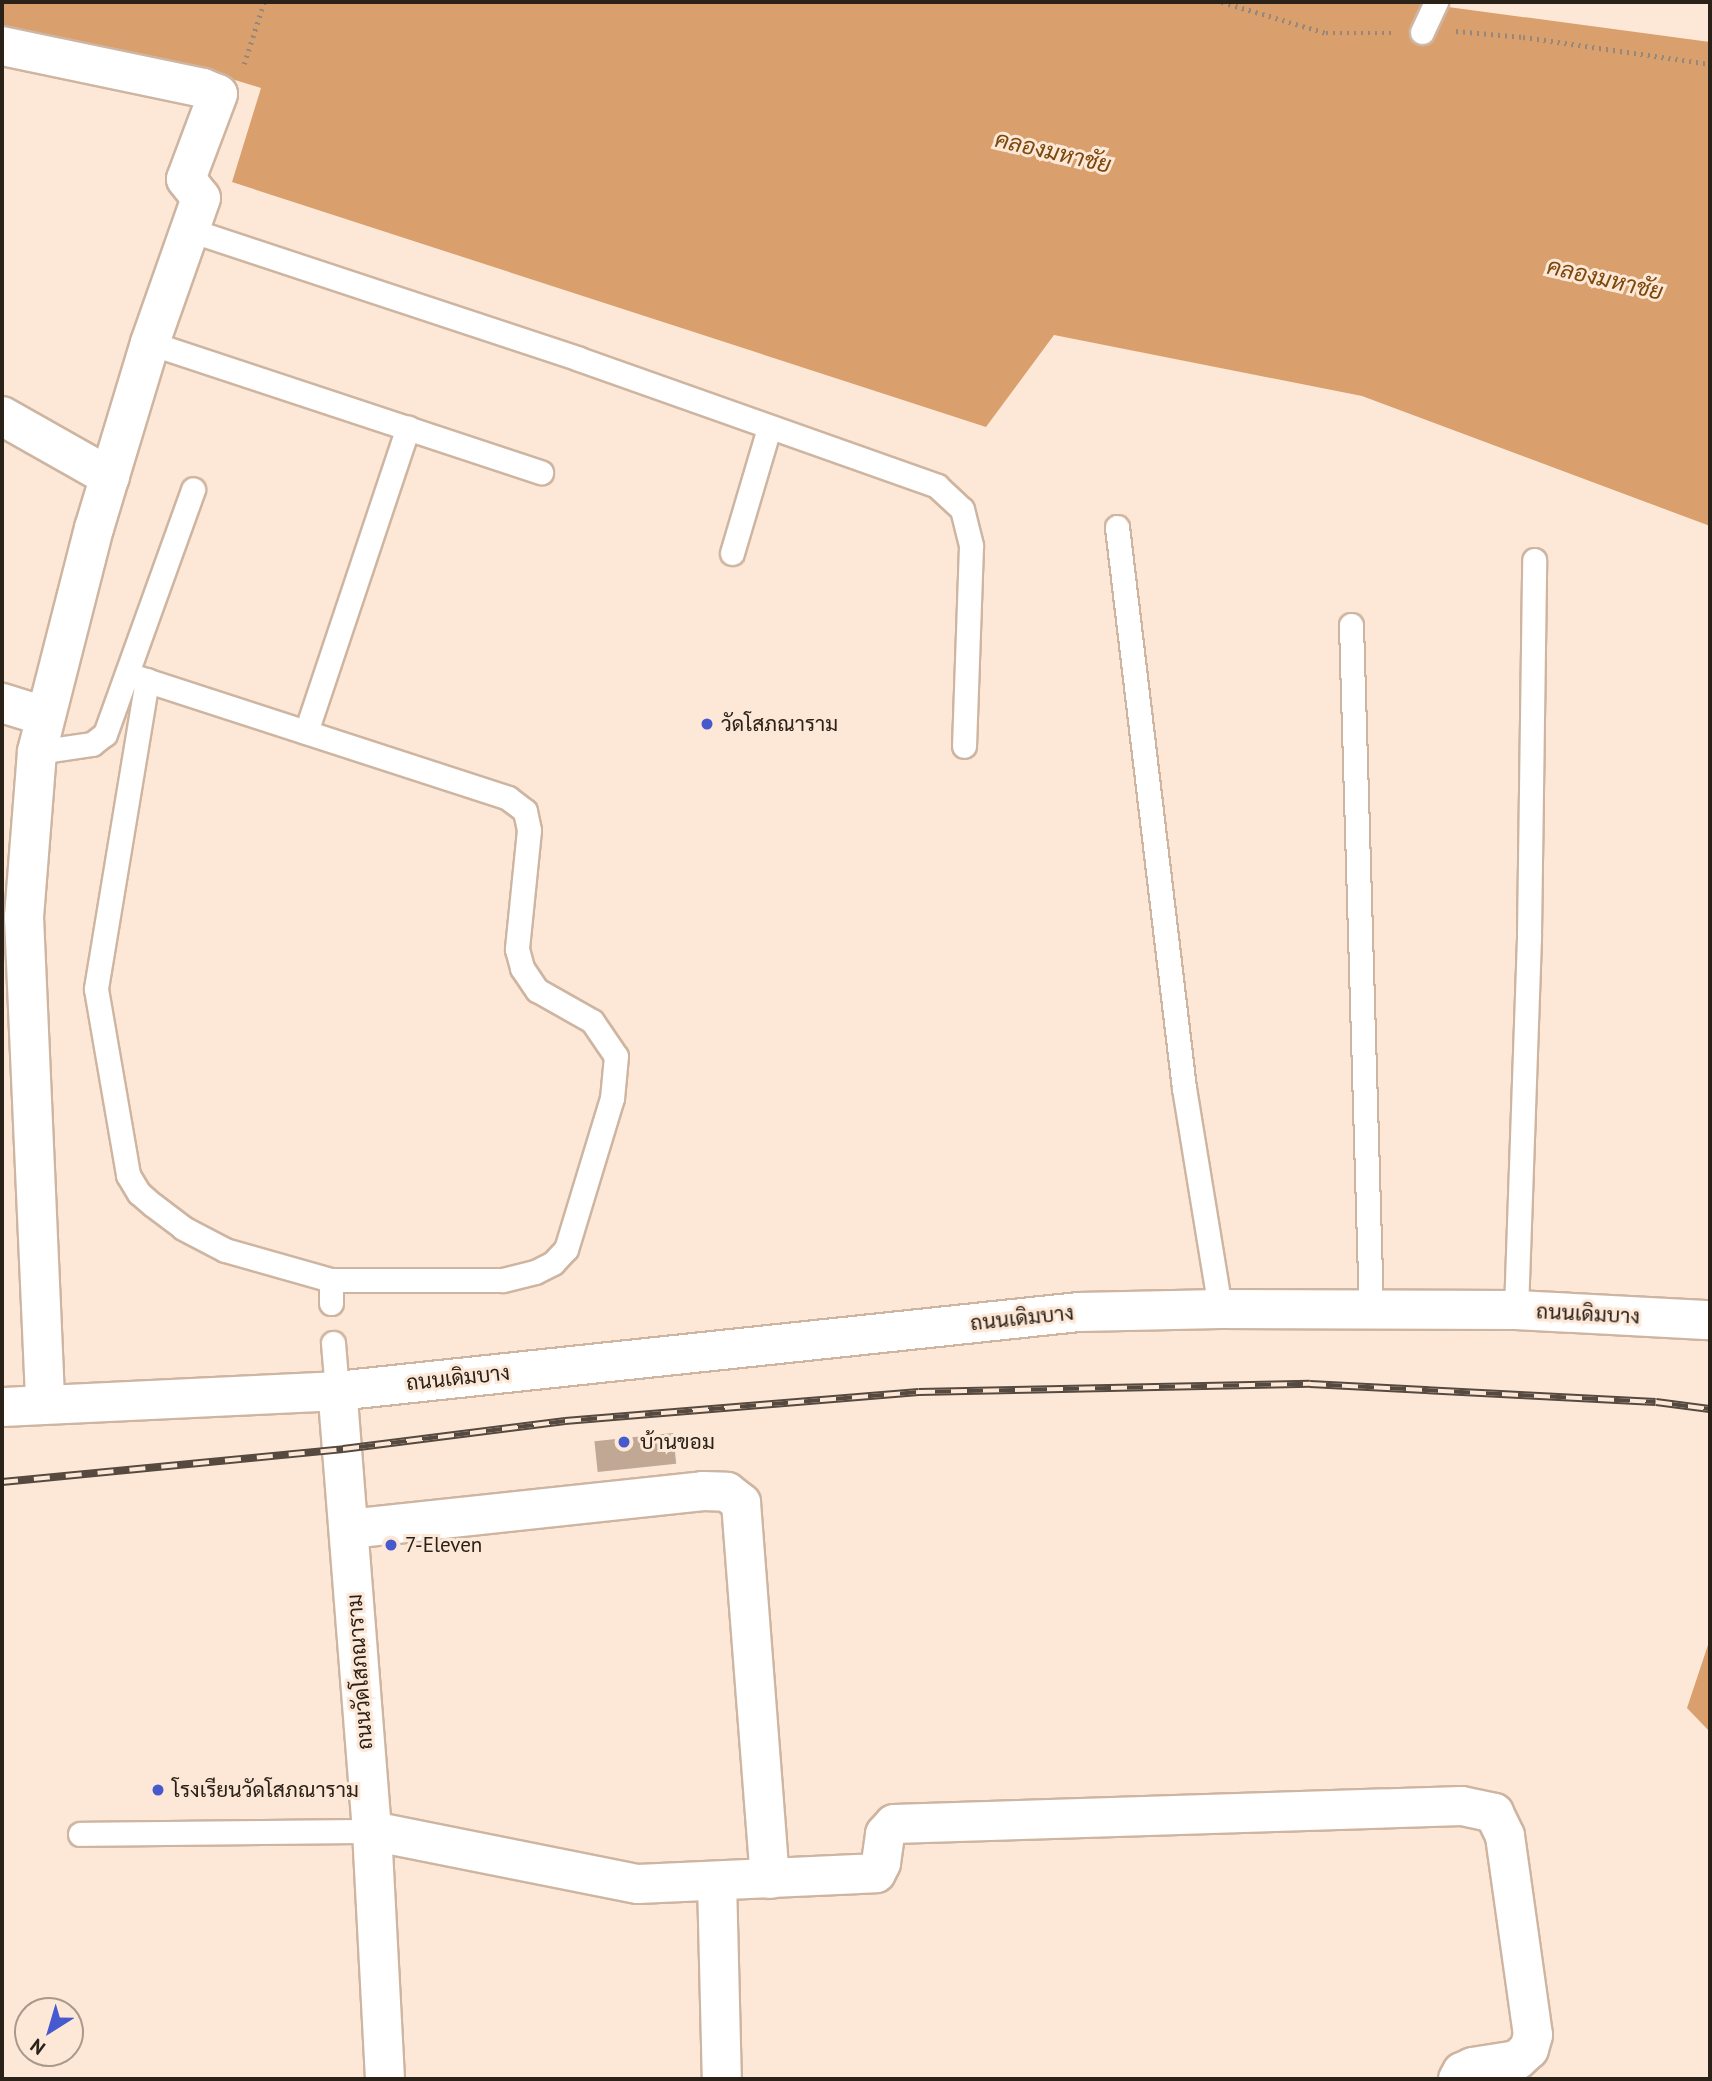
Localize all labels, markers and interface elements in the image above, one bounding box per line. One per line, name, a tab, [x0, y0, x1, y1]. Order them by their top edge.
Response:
water label: คลองมหาชัย	[992, 125, 1114, 179]
water label: คลองมหาชัย	[1544, 252, 1666, 306]
place label: วัดโสภณาราม	[721, 711, 838, 737]
marker: วัดโสภณาราม	[699, 716, 715, 732]
street label: ถนนเดิมบาง	[1535, 1299, 1641, 1329]
street label: ถนนเดิมบาง	[969, 1300, 1075, 1336]
street label: ถนนเดิมบาง	[405, 1360, 511, 1396]
place label: บ้านขอม	[640, 1429, 715, 1455]
marker: บ้านขอม	[614, 1432, 634, 1452]
place label: 7-Eleven	[405, 1532, 482, 1558]
marker: 7-Eleven	[383, 1537, 399, 1553]
street label: ถนนวัดโสภณาราม	[342, 1593, 378, 1751]
place label: โรงเรียนวัดโสภณาราม	[172, 1777, 359, 1803]
marker: โรงเรียนวัดโสภณาราม	[150, 1782, 166, 1798]
north arrow	[14, 1997, 84, 2067]
text: N	[25, 2034, 50, 2061]

